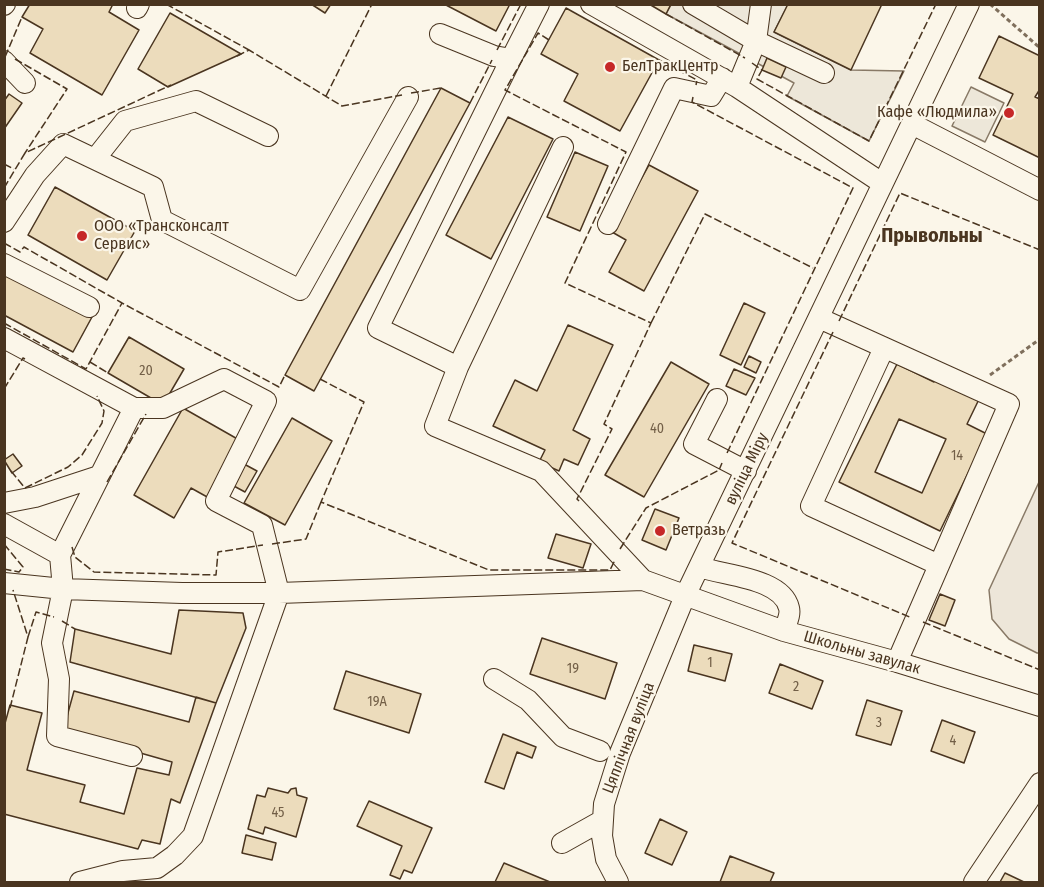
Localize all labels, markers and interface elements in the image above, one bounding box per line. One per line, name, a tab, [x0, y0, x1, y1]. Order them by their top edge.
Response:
place label: БелТракЦентр	[622, 57, 719, 77]
marker: БелТракЦентр	[603, 60, 617, 74]
place label: Кафе «Людмила»	[877, 103, 997, 123]
marker: Кафе «Людмила»	[1002, 106, 1016, 120]
place label: ООО «Трансконсалт Сервис»	[94, 217, 229, 255]
district label: Прывольны	[881, 224, 983, 248]
marker: ООО «Трансконсалт Сервис»	[75, 229, 89, 243]
house number: 20	[139, 363, 153, 379]
house number: 40	[650, 421, 664, 437]
street label: вуліца Міру	[721, 430, 773, 508]
house number: 14	[951, 448, 963, 464]
place label: Ветразь	[672, 521, 726, 541]
marker: Ветразь	[653, 524, 667, 538]
street label: Школьны завулак	[801, 627, 923, 679]
house number: 1	[707, 655, 713, 671]
house number: 19	[567, 661, 579, 677]
house number: 2	[793, 679, 799, 695]
street label: Цяплічная вуліца	[599, 680, 659, 796]
house number: 19А	[367, 694, 387, 710]
house number: 3	[876, 715, 882, 731]
house number: 4	[950, 733, 956, 749]
house number: 45	[271, 805, 285, 821]

